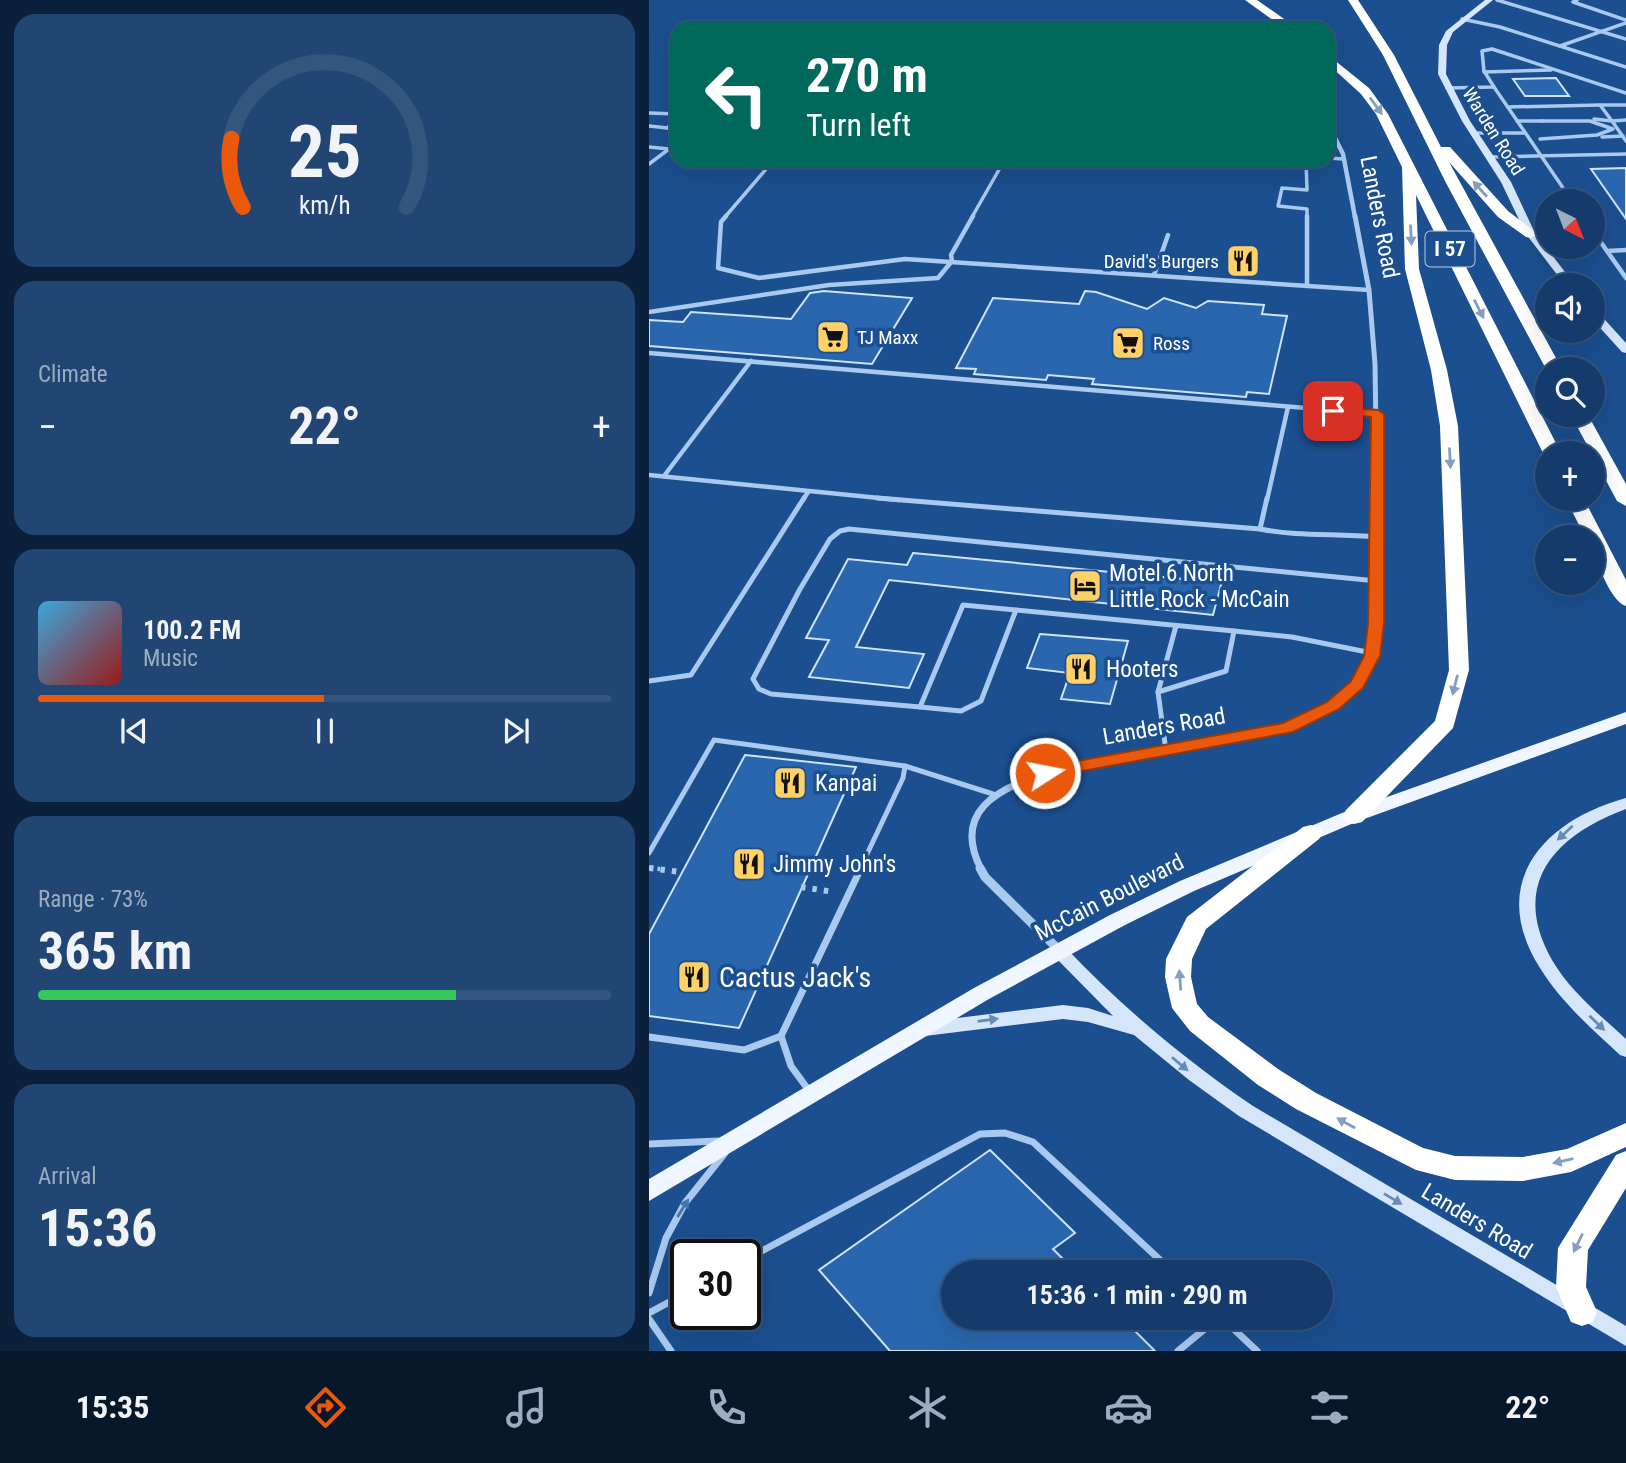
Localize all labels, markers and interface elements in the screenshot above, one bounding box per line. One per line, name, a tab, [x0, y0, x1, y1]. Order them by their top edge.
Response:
text: 270 m	[806, 47, 928, 104]
icon: left	[691, 49, 782, 140]
street label: Warden Road	[1458, 83, 1530, 179]
one-way arrow	[1369, 97, 1383, 116]
text: Turn left	[806, 106, 911, 144]
text: 25	[288, 109, 361, 195]
street label: Landers Road	[1354, 154, 1405, 281]
one-way arrow	[1473, 180, 1489, 197]
north arrow	[1535, 189, 1605, 259]
map controls	[1535, 189, 1605, 595]
text: km/h	[299, 191, 350, 220]
one-way arrow	[1405, 224, 1416, 246]
road number: I 57	[1425, 232, 1475, 266]
restaurant icon: David's Burgers	[1224, 242, 1262, 280]
place label: David's Burgers	[1104, 250, 1219, 273]
button: sound	[1535, 273, 1605, 343]
one-way arrow	[1474, 299, 1485, 319]
supermarket icon: TJ Maxx	[814, 318, 852, 356]
supermarket icon: Ross	[1109, 324, 1147, 362]
place label: TJ Maxx	[857, 326, 918, 349]
place label: Ross	[1153, 332, 1190, 355]
button: search	[1535, 357, 1605, 427]
text: Climate	[38, 361, 108, 388]
pin	[1303, 381, 1363, 441]
icon: arrive	[1314, 392, 1352, 430]
text: 22°	[288, 396, 361, 457]
text: −	[38, 405, 57, 449]
text: +	[592, 405, 611, 449]
button: +	[1535, 441, 1605, 511]
one-way arrow	[1445, 447, 1456, 469]
button: −	[1535, 525, 1605, 595]
place label: Motel 6 North Little Rock - McCain	[1109, 560, 1290, 613]
hotel icon: Motel 6 North Little Rock - McCain	[1066, 567, 1104, 605]
text: 100.2 FM	[143, 615, 241, 645]
text: Music	[143, 645, 198, 672]
restaurant icon: Hooters	[1062, 650, 1100, 688]
place label: Hooters	[1106, 656, 1178, 683]
one-way arrow	[1450, 674, 1461, 696]
street label: Landers Road	[1101, 702, 1228, 751]
icon: previous	[115, 712, 153, 750]
icon: pause	[306, 712, 344, 750]
icon: next	[497, 712, 535, 750]
position arrow	[1008, 736, 1082, 810]
restaurant icon: Kanpai	[771, 764, 809, 802]
place label: Kanpai	[815, 770, 877, 797]
one-way arrow	[1557, 824, 1574, 840]
restaurant icon: Jimmy John's	[730, 845, 768, 883]
street label: McCain Boulevard	[1030, 848, 1188, 947]
place label: Jimmy John's	[773, 851, 896, 878]
text: Range · 73%	[38, 886, 148, 913]
text: 365 km	[38, 921, 192, 982]
restaurant icon: Cactus Jack's	[675, 958, 713, 996]
place label: Cactus Jack's	[719, 961, 871, 994]
one-way arrow	[1174, 969, 1185, 991]
one-way arrow	[977, 1014, 999, 1025]
one-way arrow	[1588, 1014, 1605, 1030]
one-way arrow	[1171, 1057, 1189, 1072]
one-way arrow	[1336, 1117, 1356, 1129]
one-way arrow	[1552, 1155, 1574, 1166]
text: Arrival	[38, 1163, 97, 1190]
street label: Landers Road	[1417, 1178, 1537, 1265]
one-way arrow	[1383, 1193, 1402, 1205]
text: 15:36	[38, 1198, 157, 1259]
one-way arrow	[677, 1198, 689, 1217]
one-way arrow	[1573, 1233, 1585, 1253]
speed limit sign: 30	[670, 1239, 761, 1330]
text: 15:36 · 1 min · 290 m	[1027, 1280, 1247, 1310]
icon: directions	[301, 1383, 350, 1432]
icon: music	[502, 1383, 551, 1432]
icon: phone	[702, 1383, 751, 1432]
icon: climate	[903, 1383, 952, 1432]
icon: car	[1104, 1383, 1153, 1432]
icon: filters	[1305, 1383, 1354, 1432]
text: 15:35	[76, 1388, 149, 1426]
text: 22°	[1505, 1388, 1550, 1426]

